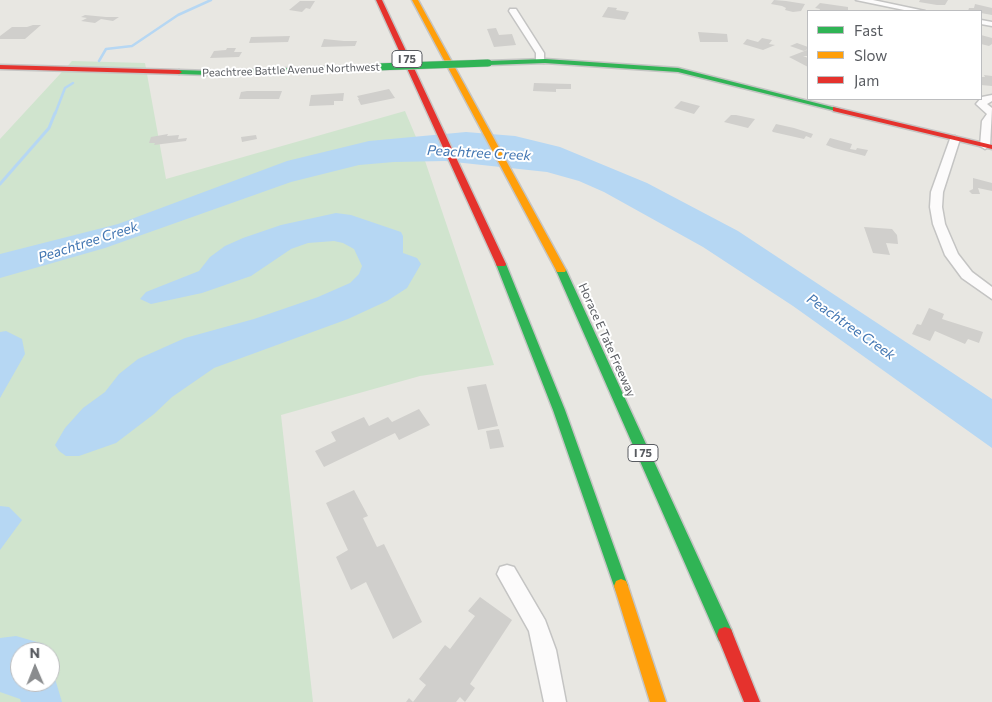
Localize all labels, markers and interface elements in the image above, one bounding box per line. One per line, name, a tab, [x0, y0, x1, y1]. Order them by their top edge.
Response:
legend	[807, 10, 982, 100]
text: Fast	[854, 21, 883, 39]
text: Slow	[854, 46, 887, 64]
road number: I 75	[392, 51, 422, 68]
street label: Peachtree Battle Avenue Northwest	[202, 60, 380, 80]
text: Jam	[854, 71, 879, 89]
water label: Peachtree Creek	[427, 142, 531, 164]
water label: Peachtree Creek	[36, 218, 140, 266]
street label: Horace E Tate Freeway	[575, 281, 639, 399]
water label: Peachtree Creek	[804, 290, 898, 364]
road number: I 75	[628, 444, 658, 462]
north arrow	[10, 642, 60, 692]
text: N	[29, 644, 40, 661]

